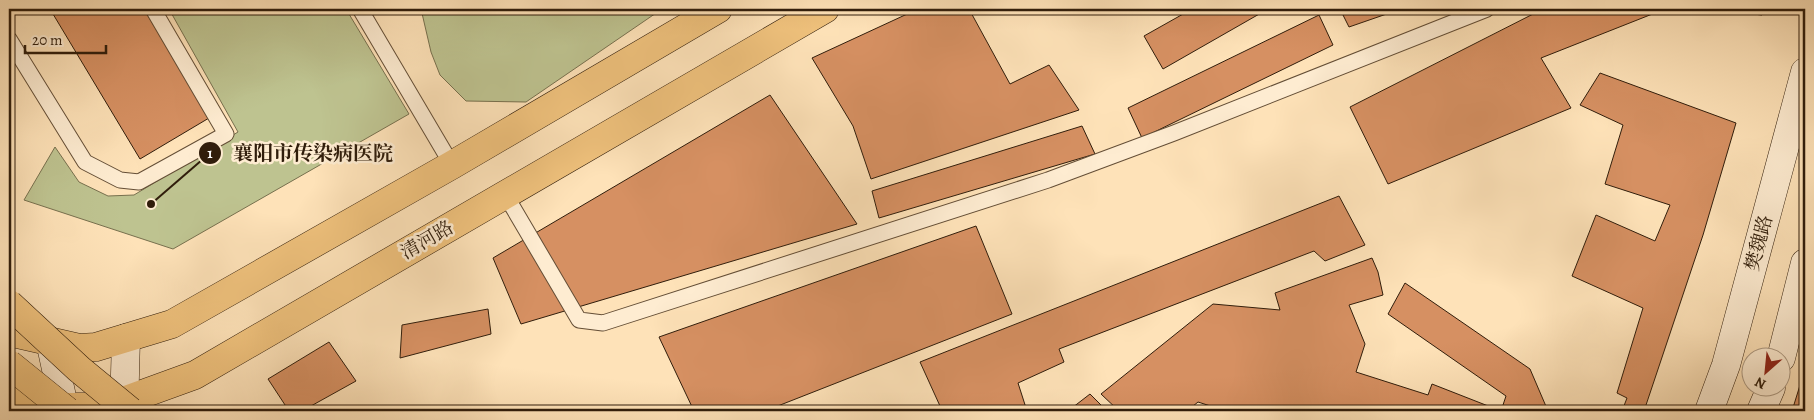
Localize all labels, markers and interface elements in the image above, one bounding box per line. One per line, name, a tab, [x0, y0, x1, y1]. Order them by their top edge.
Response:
scale bar	[25, 22, 106, 54]
text: 20 m	[32, 30, 63, 50]
callout: 襄阳市传染病医院	[198, 135, 403, 170]
text: 襄阳市传染病医院	[233, 140, 393, 167]
text: 1	[207, 143, 213, 163]
street label: 樊魏路	[1739, 212, 1779, 274]
street label: 清河路	[396, 214, 458, 266]
north arrow	[1742, 348, 1792, 398]
text: N	[1751, 372, 1769, 394]

